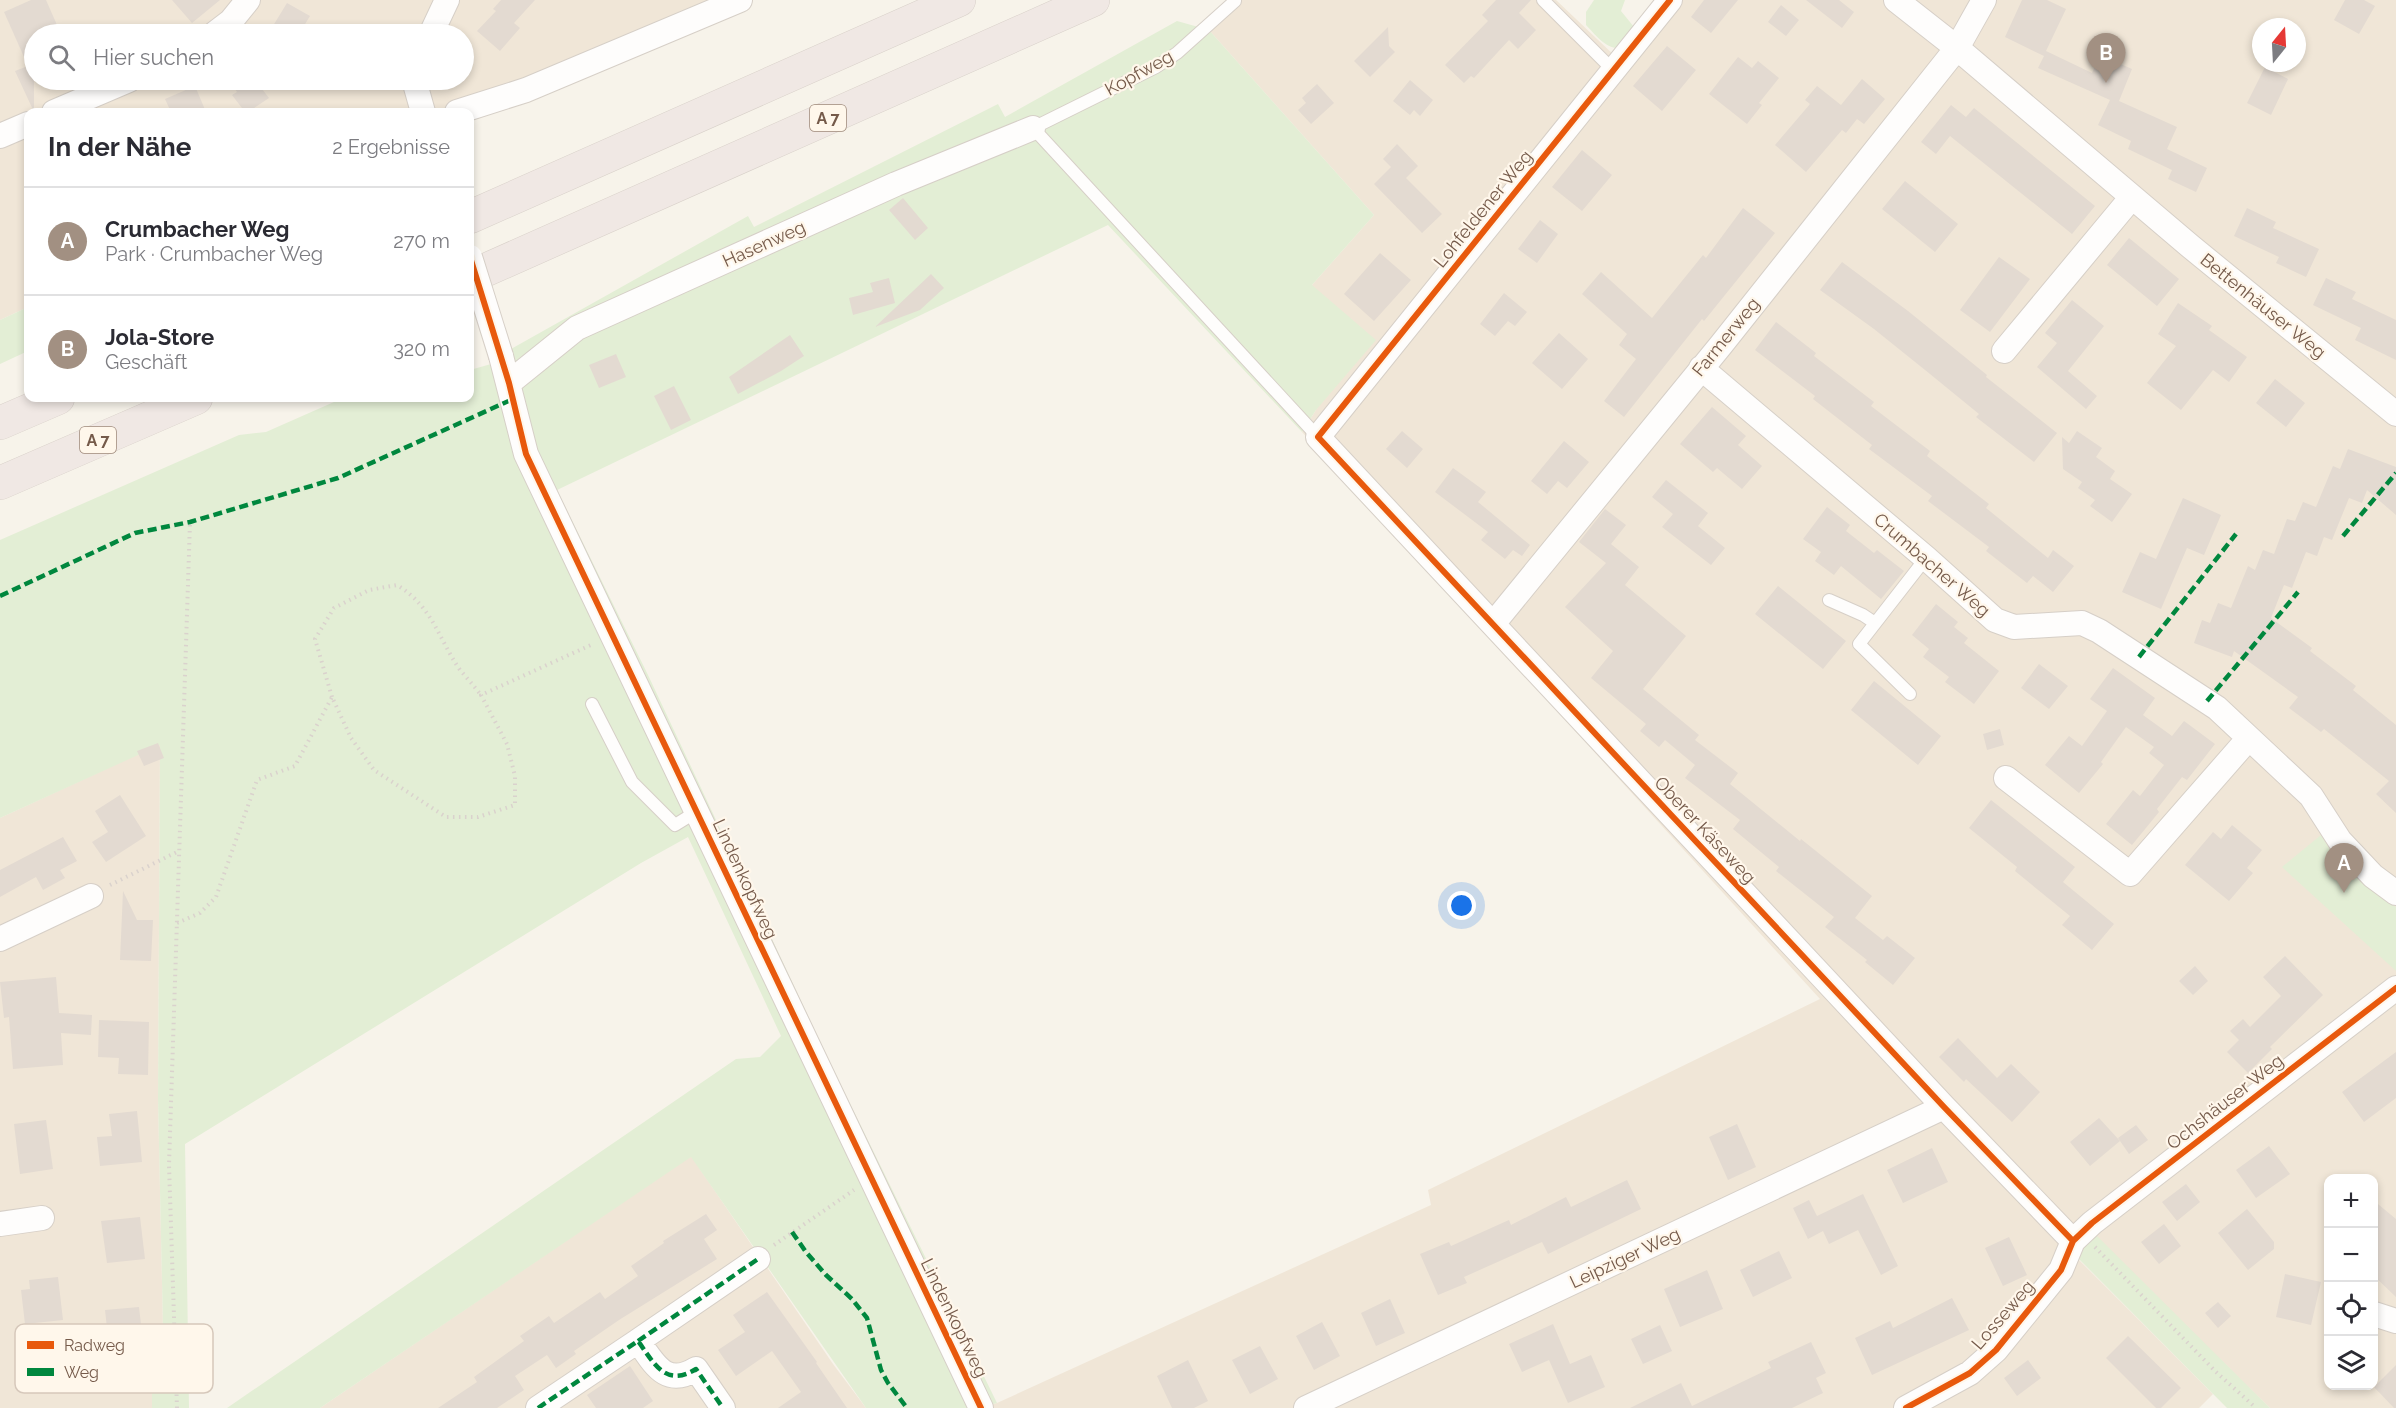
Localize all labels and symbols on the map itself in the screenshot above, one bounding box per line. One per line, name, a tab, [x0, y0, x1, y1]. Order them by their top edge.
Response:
north arrow	[2252, 18, 2306, 72]
pin: B	[2086, 34, 2126, 83]
street label: Kopfweg	[1101, 45, 1176, 100]
road number: A 7	[810, 105, 846, 131]
street label: Lohfeldener Weg	[1429, 146, 1536, 271]
street label: Hasenweg	[719, 216, 809, 271]
street label: Bettenhäuser Weg	[2197, 249, 2330, 363]
street label: Farmerweg	[1688, 293, 1764, 380]
road number: A 7	[80, 427, 116, 453]
street label: Crumbacher Weg	[1870, 508, 1995, 621]
street label: Oberer Käseweg	[1650, 772, 1760, 888]
street label: Lindenkopfweg	[709, 816, 782, 942]
pin: A	[2324, 844, 2364, 893]
your location	[1447, 891, 1476, 920]
street label: Ochshäuser Weg	[2162, 1050, 2287, 1154]
street label: Leipziger Weg	[1566, 1223, 1683, 1292]
street label: Lindenkopfweg	[917, 1255, 992, 1381]
street label: Losseweg	[1967, 1276, 2038, 1354]
legend	[15, 1324, 213, 1393]
text: Radweg	[64, 1336, 125, 1355]
text: Weg	[64, 1363, 99, 1382]

